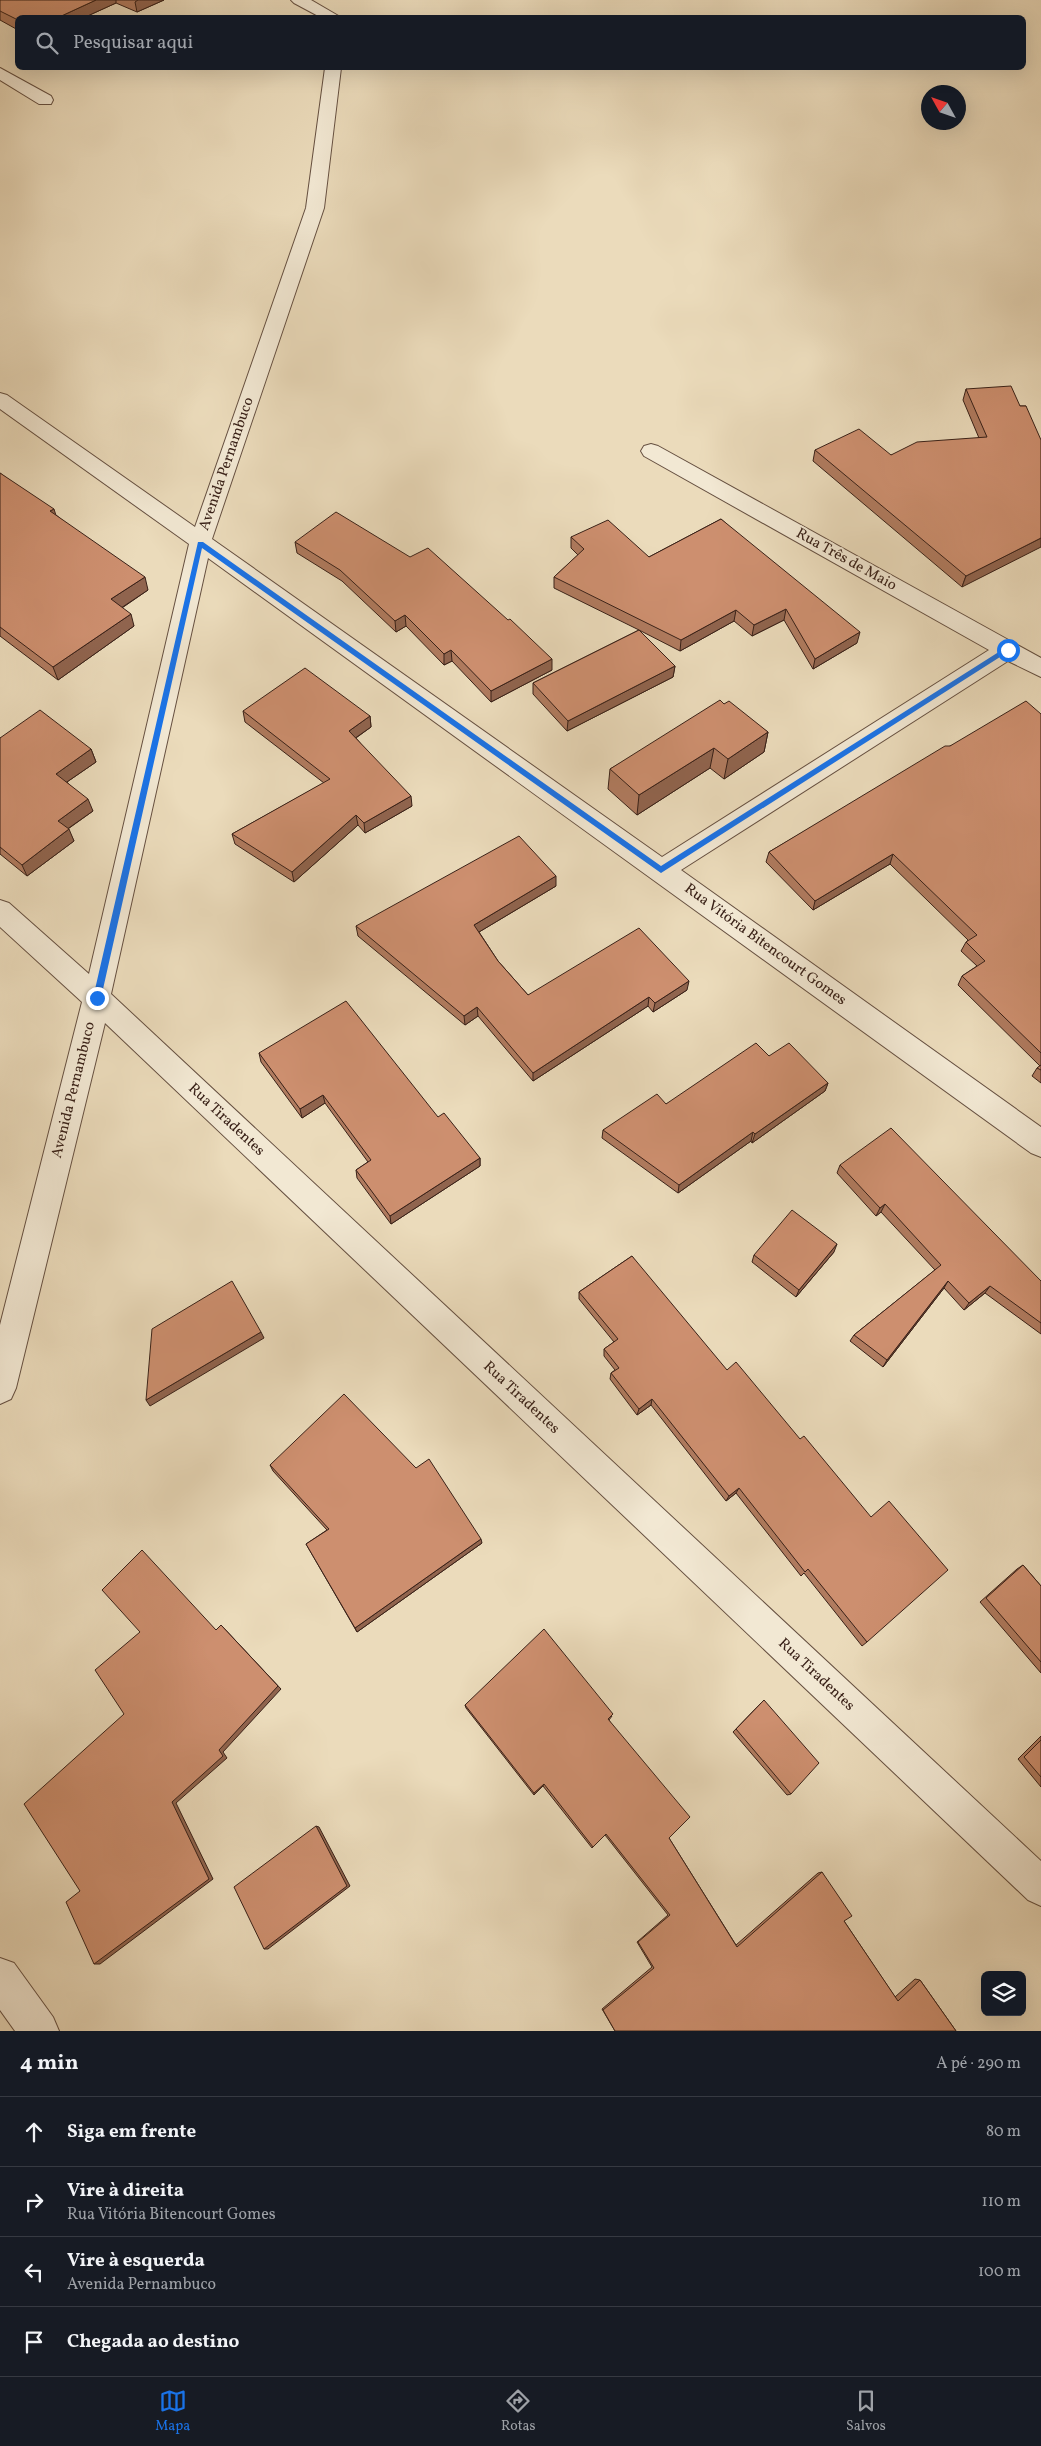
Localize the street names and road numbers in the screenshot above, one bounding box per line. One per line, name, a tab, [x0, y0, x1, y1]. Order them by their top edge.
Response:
street label: Avenida Pernambuco	[194, 394, 260, 534]
street label: Rua Três de Maio	[792, 524, 900, 596]
street label: Rua Vitória Bitencourt Gomes	[680, 879, 850, 1011]
street label: Avenida Pernambuco	[47, 1020, 101, 1160]
street label: Rua Tiradentes	[183, 1079, 269, 1161]
street label: Rua Tiradentes	[478, 1357, 564, 1439]
street label: Rua Tiradentes	[773, 1634, 859, 1716]

